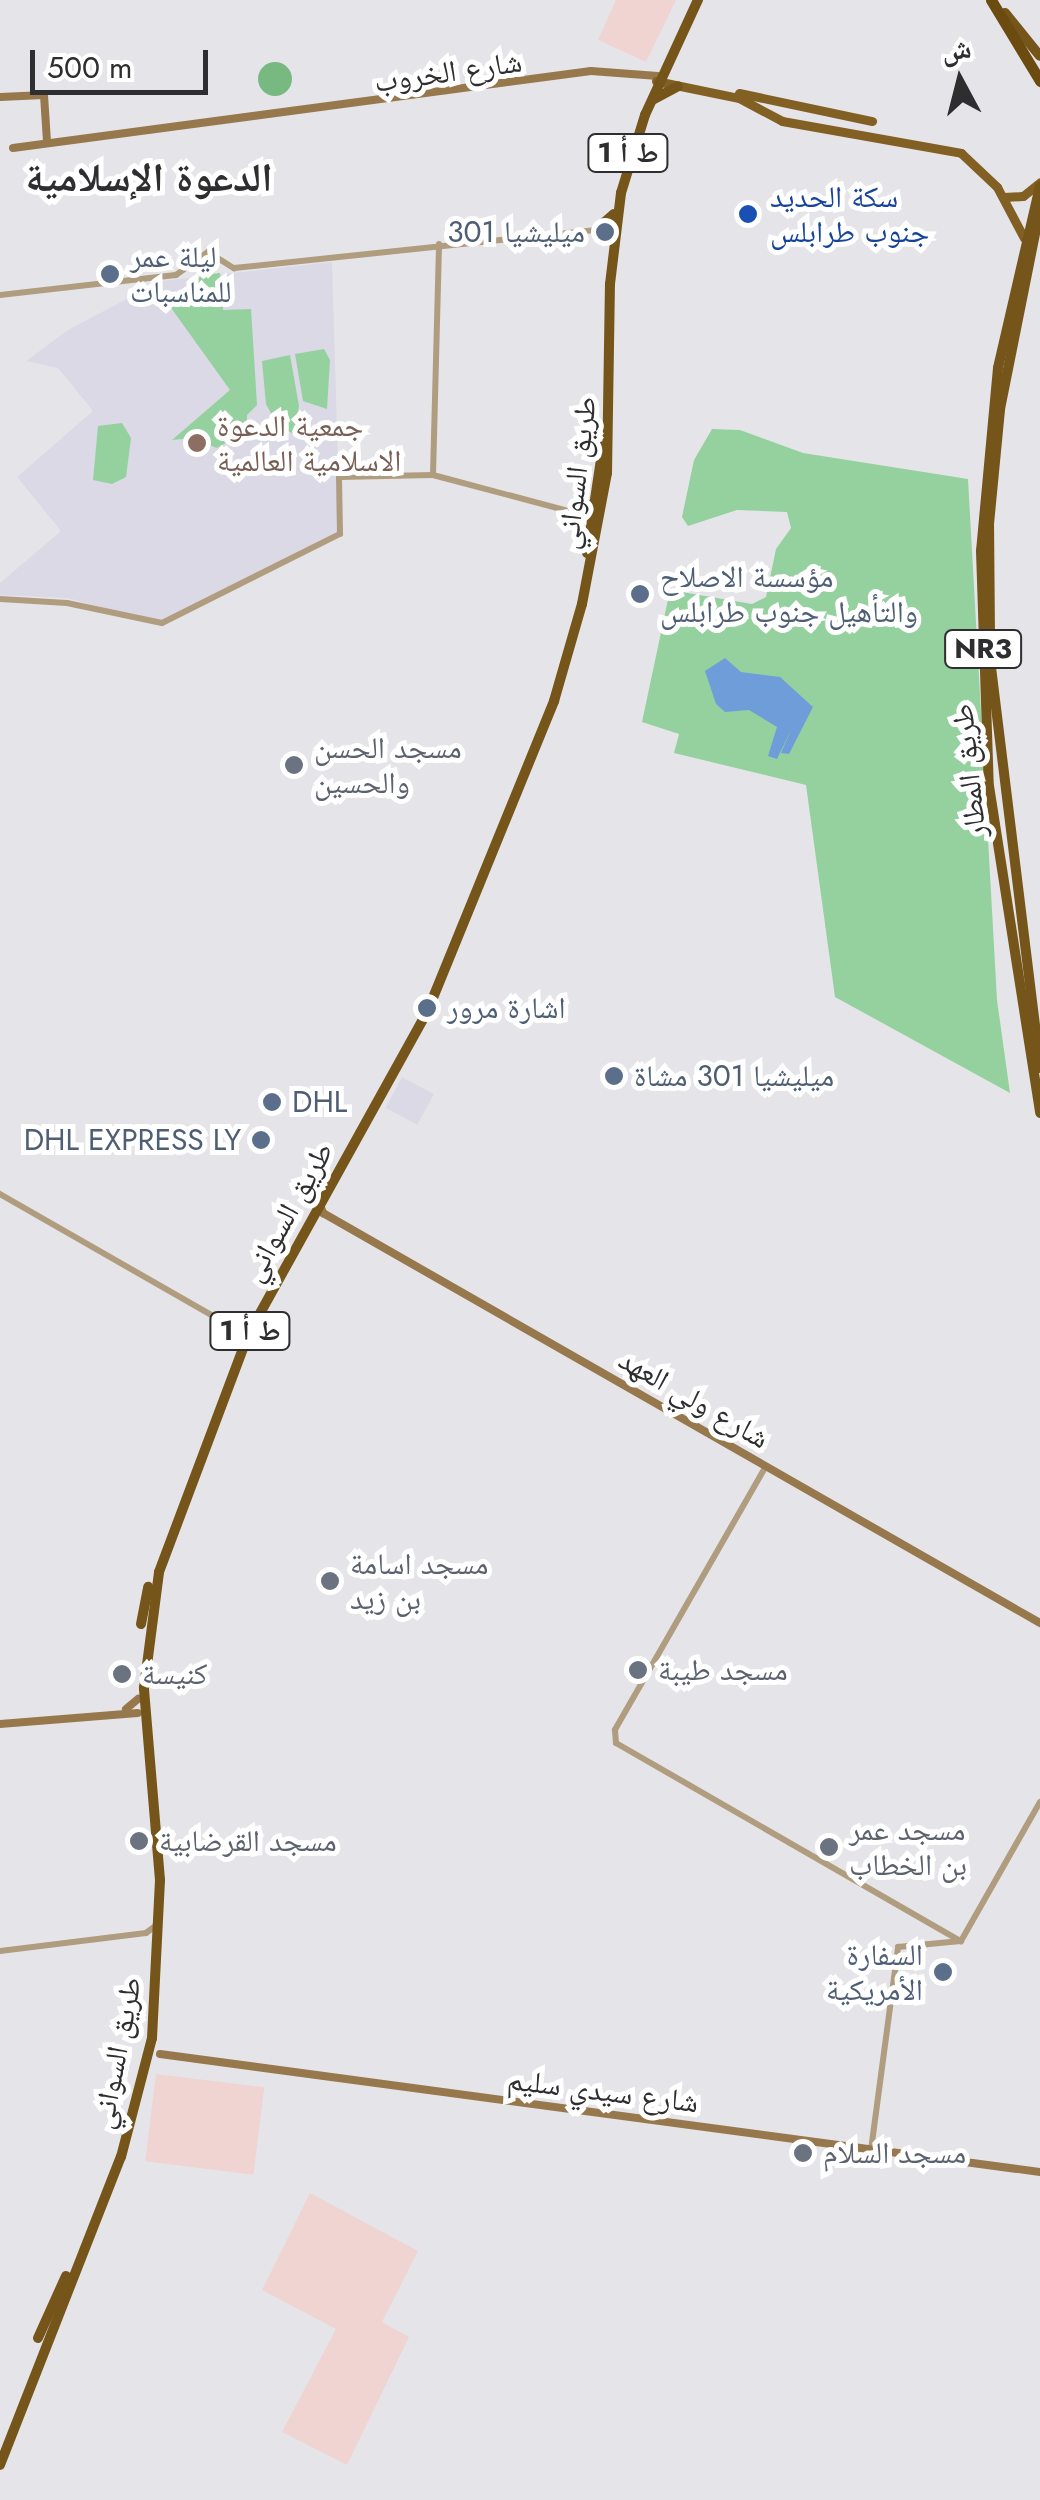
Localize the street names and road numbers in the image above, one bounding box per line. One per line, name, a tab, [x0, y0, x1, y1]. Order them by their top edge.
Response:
street label: شارع الخروب	[372, 44, 524, 100]
road number: ط أ 1	[586, 130, 670, 176]
street label: طريق السواني	[550, 394, 604, 552]
road number: NR3	[943, 626, 1023, 672]
street label: طريق المطار	[944, 702, 994, 840]
street label: طريق السواني	[235, 1136, 341, 1288]
road number: ط أ 1	[208, 1308, 292, 1354]
street label: شارع ولي العهد	[612, 1342, 776, 1456]
street label: طريق السواني	[85, 1974, 149, 2132]
street label: شارع سيدي سليم	[505, 2061, 701, 2121]

